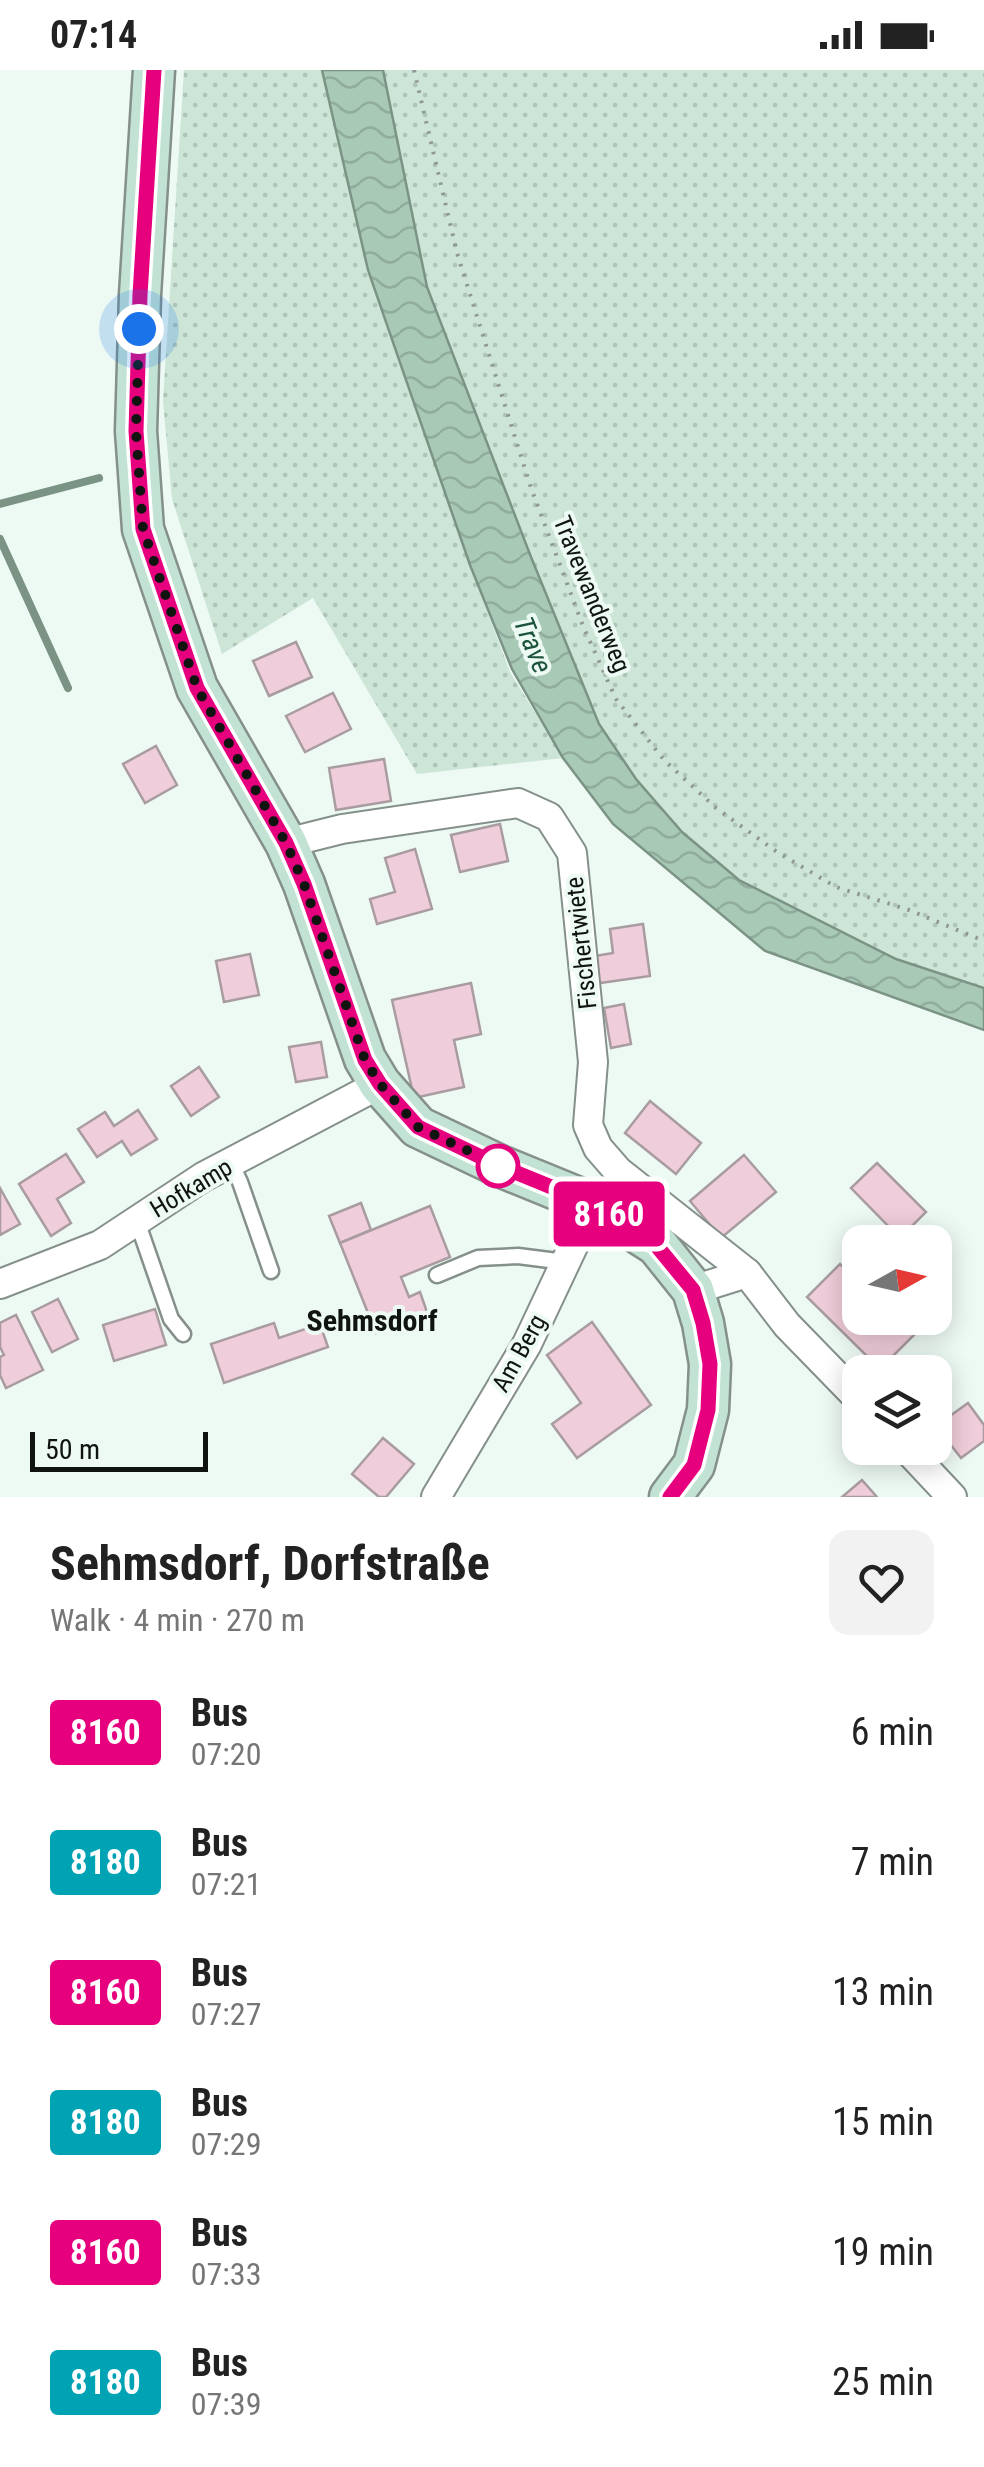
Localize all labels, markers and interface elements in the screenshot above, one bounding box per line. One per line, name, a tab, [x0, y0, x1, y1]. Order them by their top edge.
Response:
text: 07:14	[50, 13, 137, 57]
your location	[114, 304, 164, 354]
street label: Travewanderweg	[547, 512, 637, 676]
water label: Trave	[507, 612, 559, 678]
street label: Fischertwiete	[560, 875, 602, 1011]
unlabelled marker	[477, 1145, 519, 1187]
street label: Hofkamp	[145, 1152, 237, 1224]
line badge: 8160	[539, 1182, 679, 1246]
text: 8160	[574, 1194, 644, 1235]
north arrow	[842, 1225, 952, 1335]
map controls	[842, 1225, 952, 1465]
district label: Sehmsdorf	[306, 1303, 438, 1338]
street label: Am Berg	[486, 1309, 552, 1397]
button: layers	[842, 1355, 952, 1465]
scale bar	[30, 1427, 208, 1472]
text: 50 m	[45, 1433, 100, 1466]
button: heart	[829, 1530, 934, 1635]
text: Sehmsdorf, Dorfstraße	[50, 1535, 490, 1592]
text: Walk · 4 min · 270 m	[50, 1601, 305, 1639]
text: Bus	[191, 1691, 248, 1735]
text: 6 min	[851, 1710, 934, 1754]
text: 8160	[70, 1712, 141, 1753]
text: 07:20	[191, 1735, 261, 1773]
text: Bus	[191, 1821, 248, 1865]
text: 7 min	[851, 1840, 934, 1884]
text: 8180	[70, 1842, 141, 1883]
text: 07:21	[191, 1865, 261, 1903]
text: Bus	[191, 1951, 248, 1995]
text: 13 min	[832, 1970, 934, 2014]
text: 8160	[70, 1972, 141, 2013]
text: 07:27	[191, 1995, 261, 2033]
text: Bus	[191, 2081, 248, 2125]
text: 15 min	[832, 2100, 934, 2144]
text: 8180	[70, 2102, 141, 2143]
text: 07:29	[191, 2125, 261, 2163]
text: Bus	[191, 2211, 248, 2255]
text: 19 min	[832, 2230, 934, 2274]
text: 8160	[70, 2232, 141, 2273]
text: 07:33	[191, 2255, 261, 2293]
text: Bus	[191, 2341, 248, 2385]
text: 25 min	[832, 2360, 934, 2404]
text: 8180	[70, 2362, 141, 2403]
text: 07:39	[191, 2385, 261, 2423]

